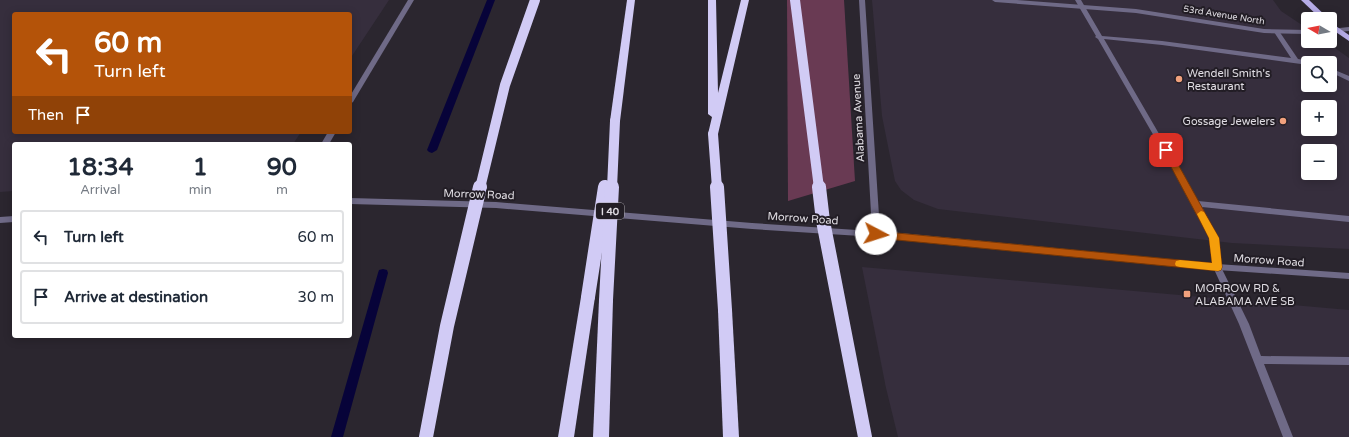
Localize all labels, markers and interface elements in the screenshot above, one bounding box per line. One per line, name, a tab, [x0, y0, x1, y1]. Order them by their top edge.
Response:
street label: 53rd Avenue North	[1182, 4, 1265, 27]
north arrow	[1301, 12, 1337, 48]
map controls	[1301, 12, 1337, 180]
text: 60 m	[94, 26, 162, 60]
icon: left	[28, 28, 80, 80]
button: search	[1301, 56, 1337, 92]
text: Turn left	[94, 60, 166, 82]
place label: Wendell Smith's Restaurant	[1187, 67, 1270, 93]
street label: Alabama Avenue	[850, 73, 867, 163]
marker: Wendell Smith's Restaurant	[1174, 74, 1184, 84]
button: +	[1301, 100, 1337, 136]
icon: arrive	[72, 104, 94, 126]
text: Then	[28, 106, 64, 124]
place label: Gossage Jewelers	[1183, 115, 1275, 128]
marker: Gossage Jewelers	[1278, 116, 1288, 126]
pin	[1149, 133, 1183, 167]
icon: arrive	[1155, 139, 1177, 161]
button: −	[1301, 144, 1337, 180]
text: 18:34	[67, 153, 134, 182]
text: 1	[193, 153, 208, 182]
text: 90	[267, 153, 297, 182]
text: Arrival	[80, 182, 120, 198]
text: min	[189, 182, 212, 198]
text: m	[276, 182, 288, 198]
street label: Morrow Road	[443, 187, 515, 202]
road number: I 40	[596, 203, 624, 219]
street label: Morrow Road	[767, 210, 839, 227]
position arrow	[855, 213, 897, 255]
icon: left	[30, 226, 52, 248]
text: Turn left	[64, 228, 124, 246]
text: 60 m	[297, 228, 334, 246]
street label: Morrow Road	[1233, 252, 1305, 269]
place label: MORROW RD & ALABAMA AVE SB	[1195, 282, 1295, 308]
icon: arrive	[30, 286, 52, 308]
text: Arrive at destination	[64, 288, 208, 306]
text: 30 m	[297, 288, 334, 306]
marker: MORROW RD & ALABAMA AVE SB	[1182, 289, 1192, 299]

